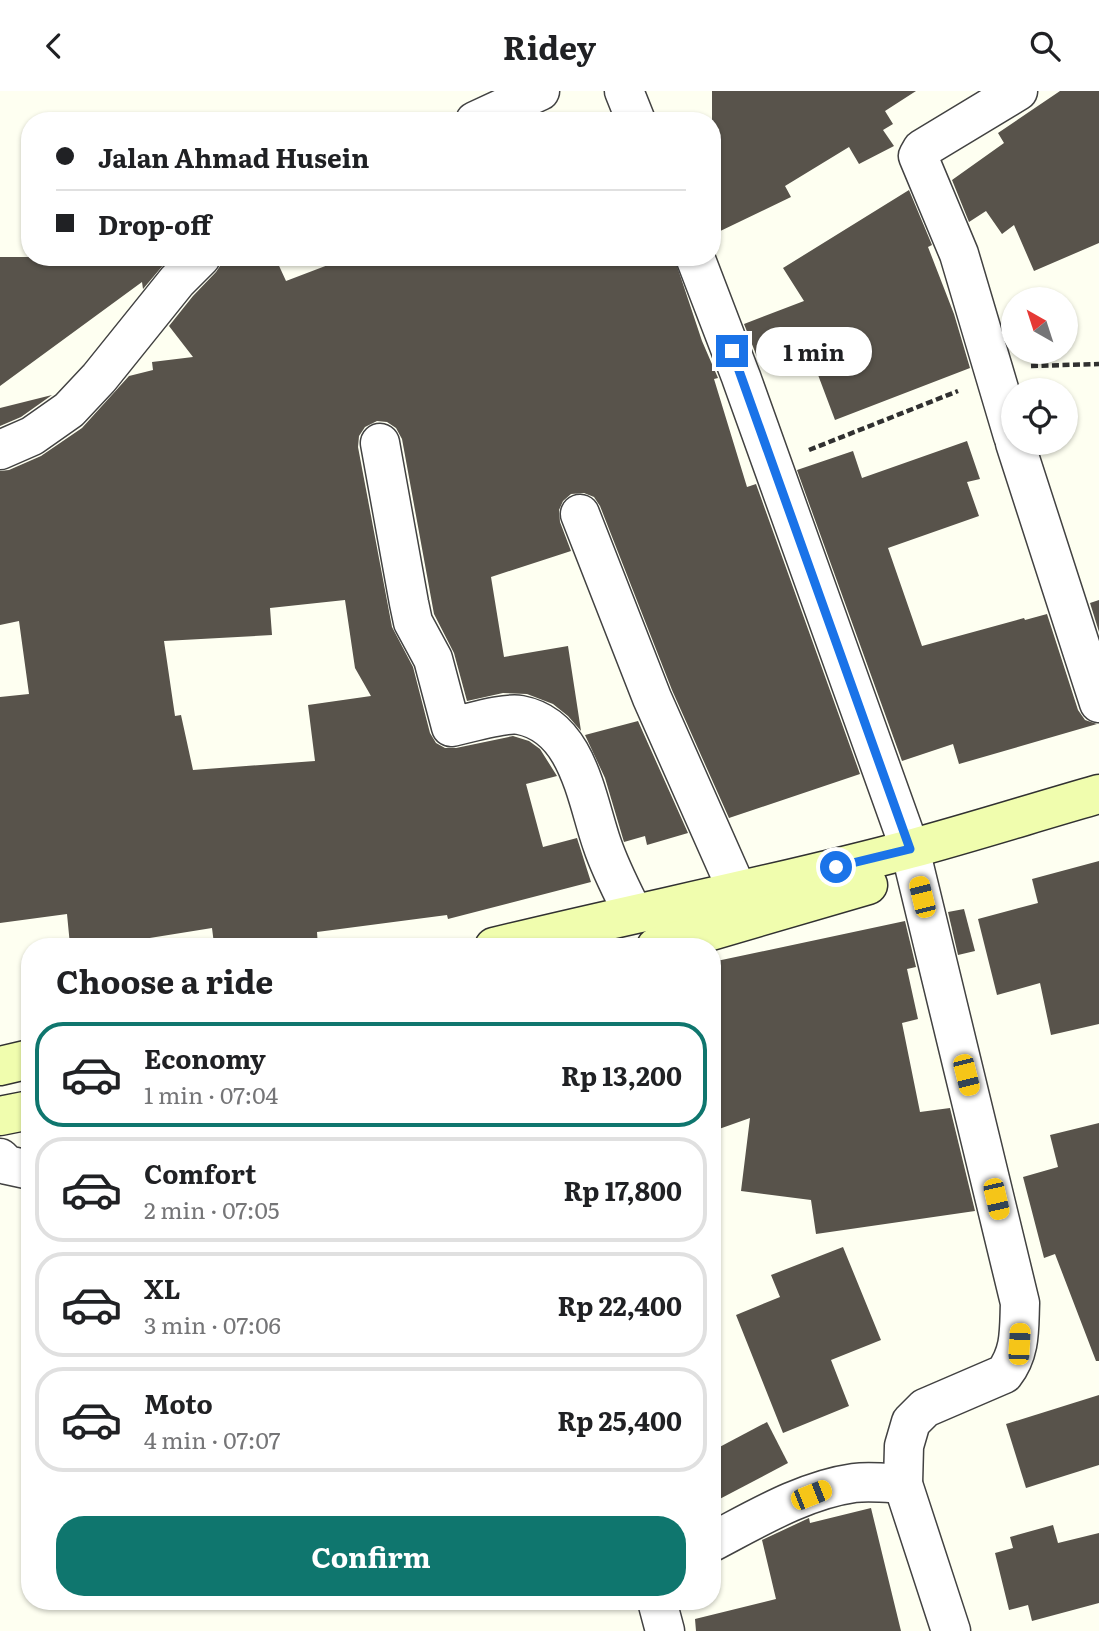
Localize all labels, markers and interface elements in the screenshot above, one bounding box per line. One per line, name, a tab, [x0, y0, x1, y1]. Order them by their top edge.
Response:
text: Ridey	[503, 22, 596, 70]
icon: back	[35, 27, 73, 65]
icon: search	[1026, 27, 1064, 65]
text: Jalan Ahmad Husein	[98, 137, 369, 176]
text: Drop-off	[98, 204, 211, 243]
north arrow	[1001, 287, 1078, 364]
map controls	[1001, 287, 1078, 455]
callout: 1 min	[756, 327, 872, 375]
text: 1 min	[783, 334, 845, 368]
route end	[716, 335, 748, 367]
button: locate	[1001, 378, 1078, 455]
route start	[820, 851, 852, 883]
car	[907, 874, 938, 920]
text: Choose a ride	[56, 956, 273, 1004]
text: Economy	[144, 1038, 266, 1077]
icon: car	[60, 1043, 123, 1106]
car	[951, 1052, 982, 1098]
text: Rp 13,200	[561, 1055, 682, 1094]
text: 1 min · 07:04	[144, 1077, 278, 1111]
text: Comfort	[144, 1153, 256, 1192]
icon: car	[60, 1158, 123, 1221]
text: Rp 17,800	[563, 1170, 682, 1209]
car	[982, 1176, 1011, 1222]
text: 2 min · 07:05	[144, 1192, 279, 1226]
text: XL	[144, 1268, 181, 1307]
icon: car	[60, 1273, 123, 1336]
text: Rp 22,400	[557, 1285, 682, 1324]
text: 3 min · 07:06	[144, 1307, 281, 1341]
car	[1008, 1322, 1031, 1366]
text: Moto	[144, 1383, 213, 1422]
icon: car	[60, 1388, 123, 1451]
text: Rp 25,400	[557, 1400, 682, 1439]
text: 4 min · 07:07	[144, 1422, 280, 1456]
car	[788, 1477, 835, 1513]
button: Confirm	[56, 1516, 686, 1596]

